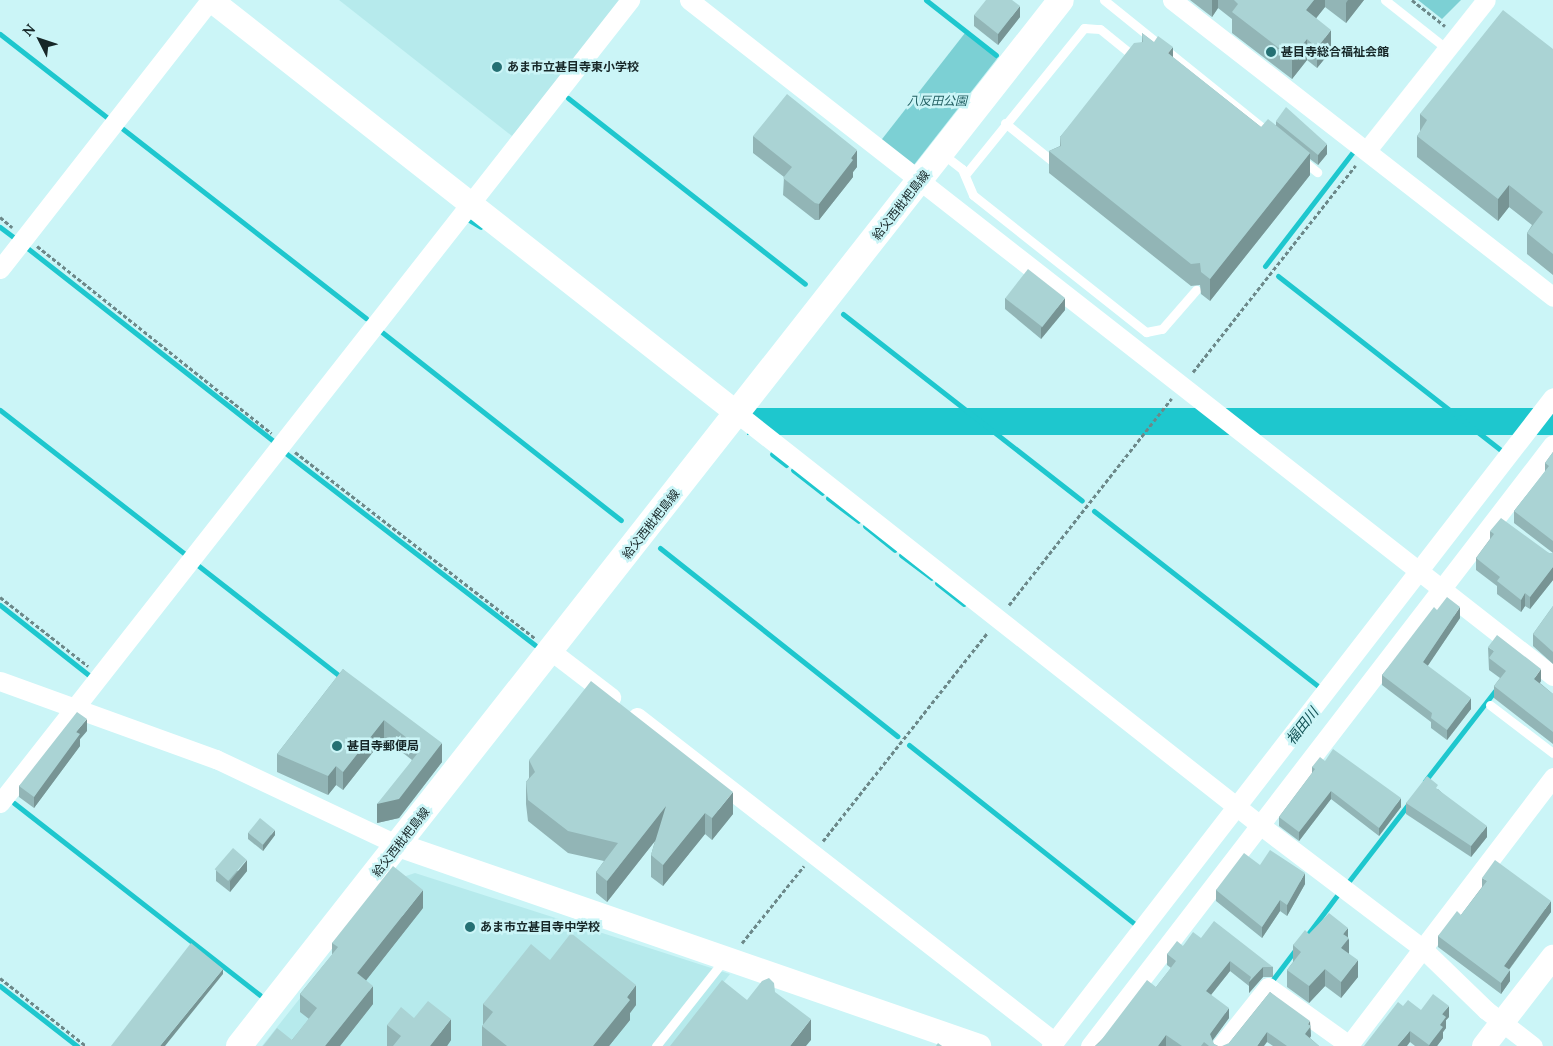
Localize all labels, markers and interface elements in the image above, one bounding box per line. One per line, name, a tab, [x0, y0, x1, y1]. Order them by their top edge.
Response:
north arrow	[15, 15, 65, 65]
text: N	[18, 20, 39, 40]
place label: 甚目寺総合福祉会館	[1281, 45, 1389, 59]
marker: 甚目寺総合福祉会館	[1265, 46, 1277, 58]
place label: あま市立甚目寺東小学校	[507, 60, 639, 74]
marker: あま市立甚目寺東小学校	[491, 61, 503, 73]
park label: 八反田公園	[907, 94, 967, 108]
street label: 給父西枇杷島線	[869, 167, 933, 243]
street label: 給父西枇杷島線	[619, 486, 683, 562]
water label: 福田川	[1282, 704, 1322, 748]
place label: 甚目寺郵便局	[347, 739, 419, 753]
marker: 甚目寺郵便局	[331, 740, 343, 752]
street label: 給父西枇杷島線	[369, 804, 433, 880]
place label: あま市立甚目寺中学校	[480, 920, 600, 934]
marker: あま市立甚目寺中学校	[464, 921, 476, 933]

